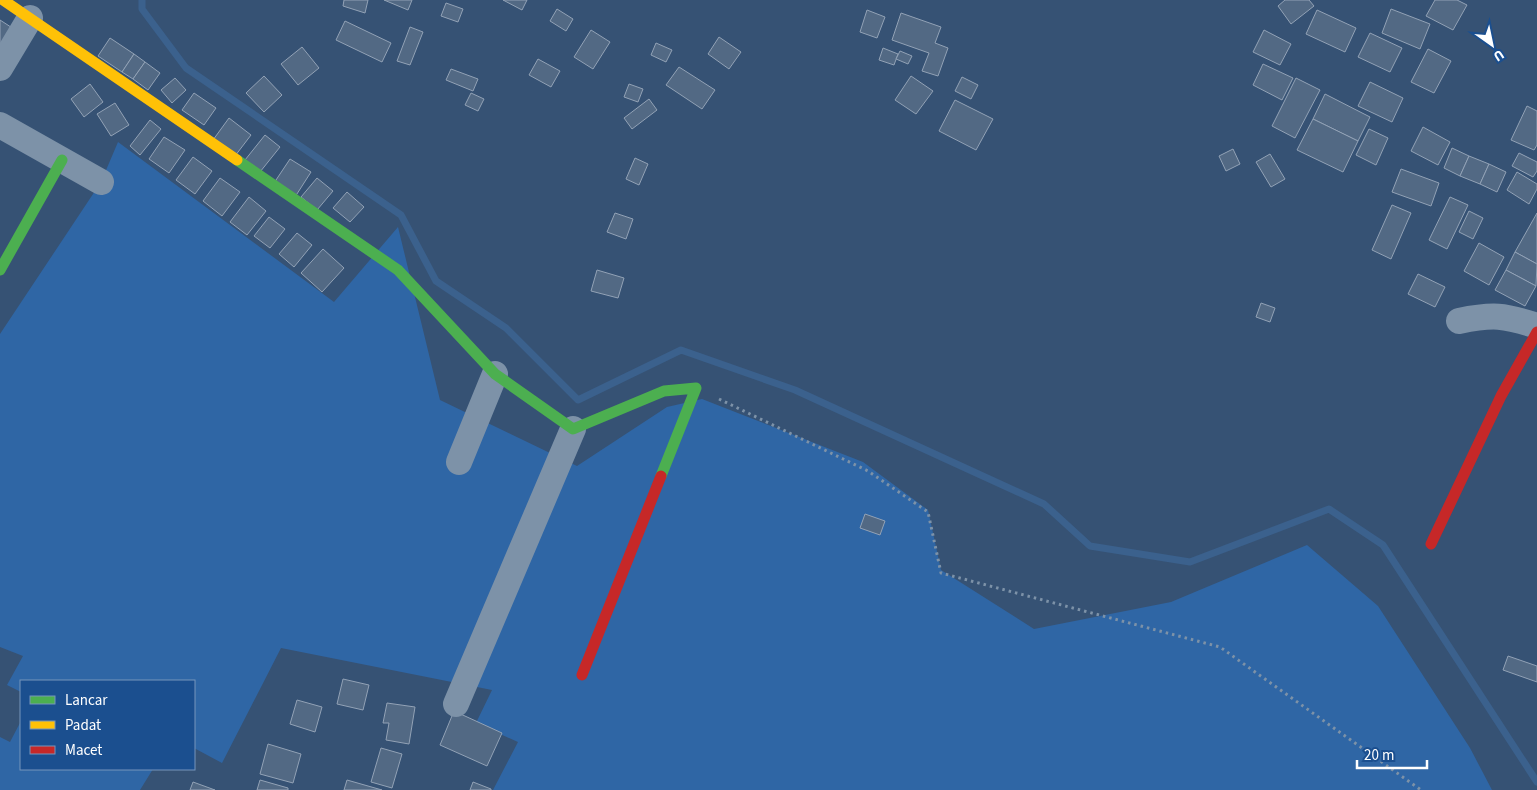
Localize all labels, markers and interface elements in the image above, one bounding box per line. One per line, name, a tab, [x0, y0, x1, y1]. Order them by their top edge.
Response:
north arrow	[1467, 20, 1517, 70]
text: U	[1489, 44, 1508, 66]
legend	[20, 680, 195, 770]
text: Lancar	[65, 690, 108, 711]
text: Padat	[65, 715, 101, 736]
scale bar	[1357, 738, 1427, 770]
text: Macet	[65, 740, 102, 761]
text: 20 m	[1364, 745, 1394, 766]

